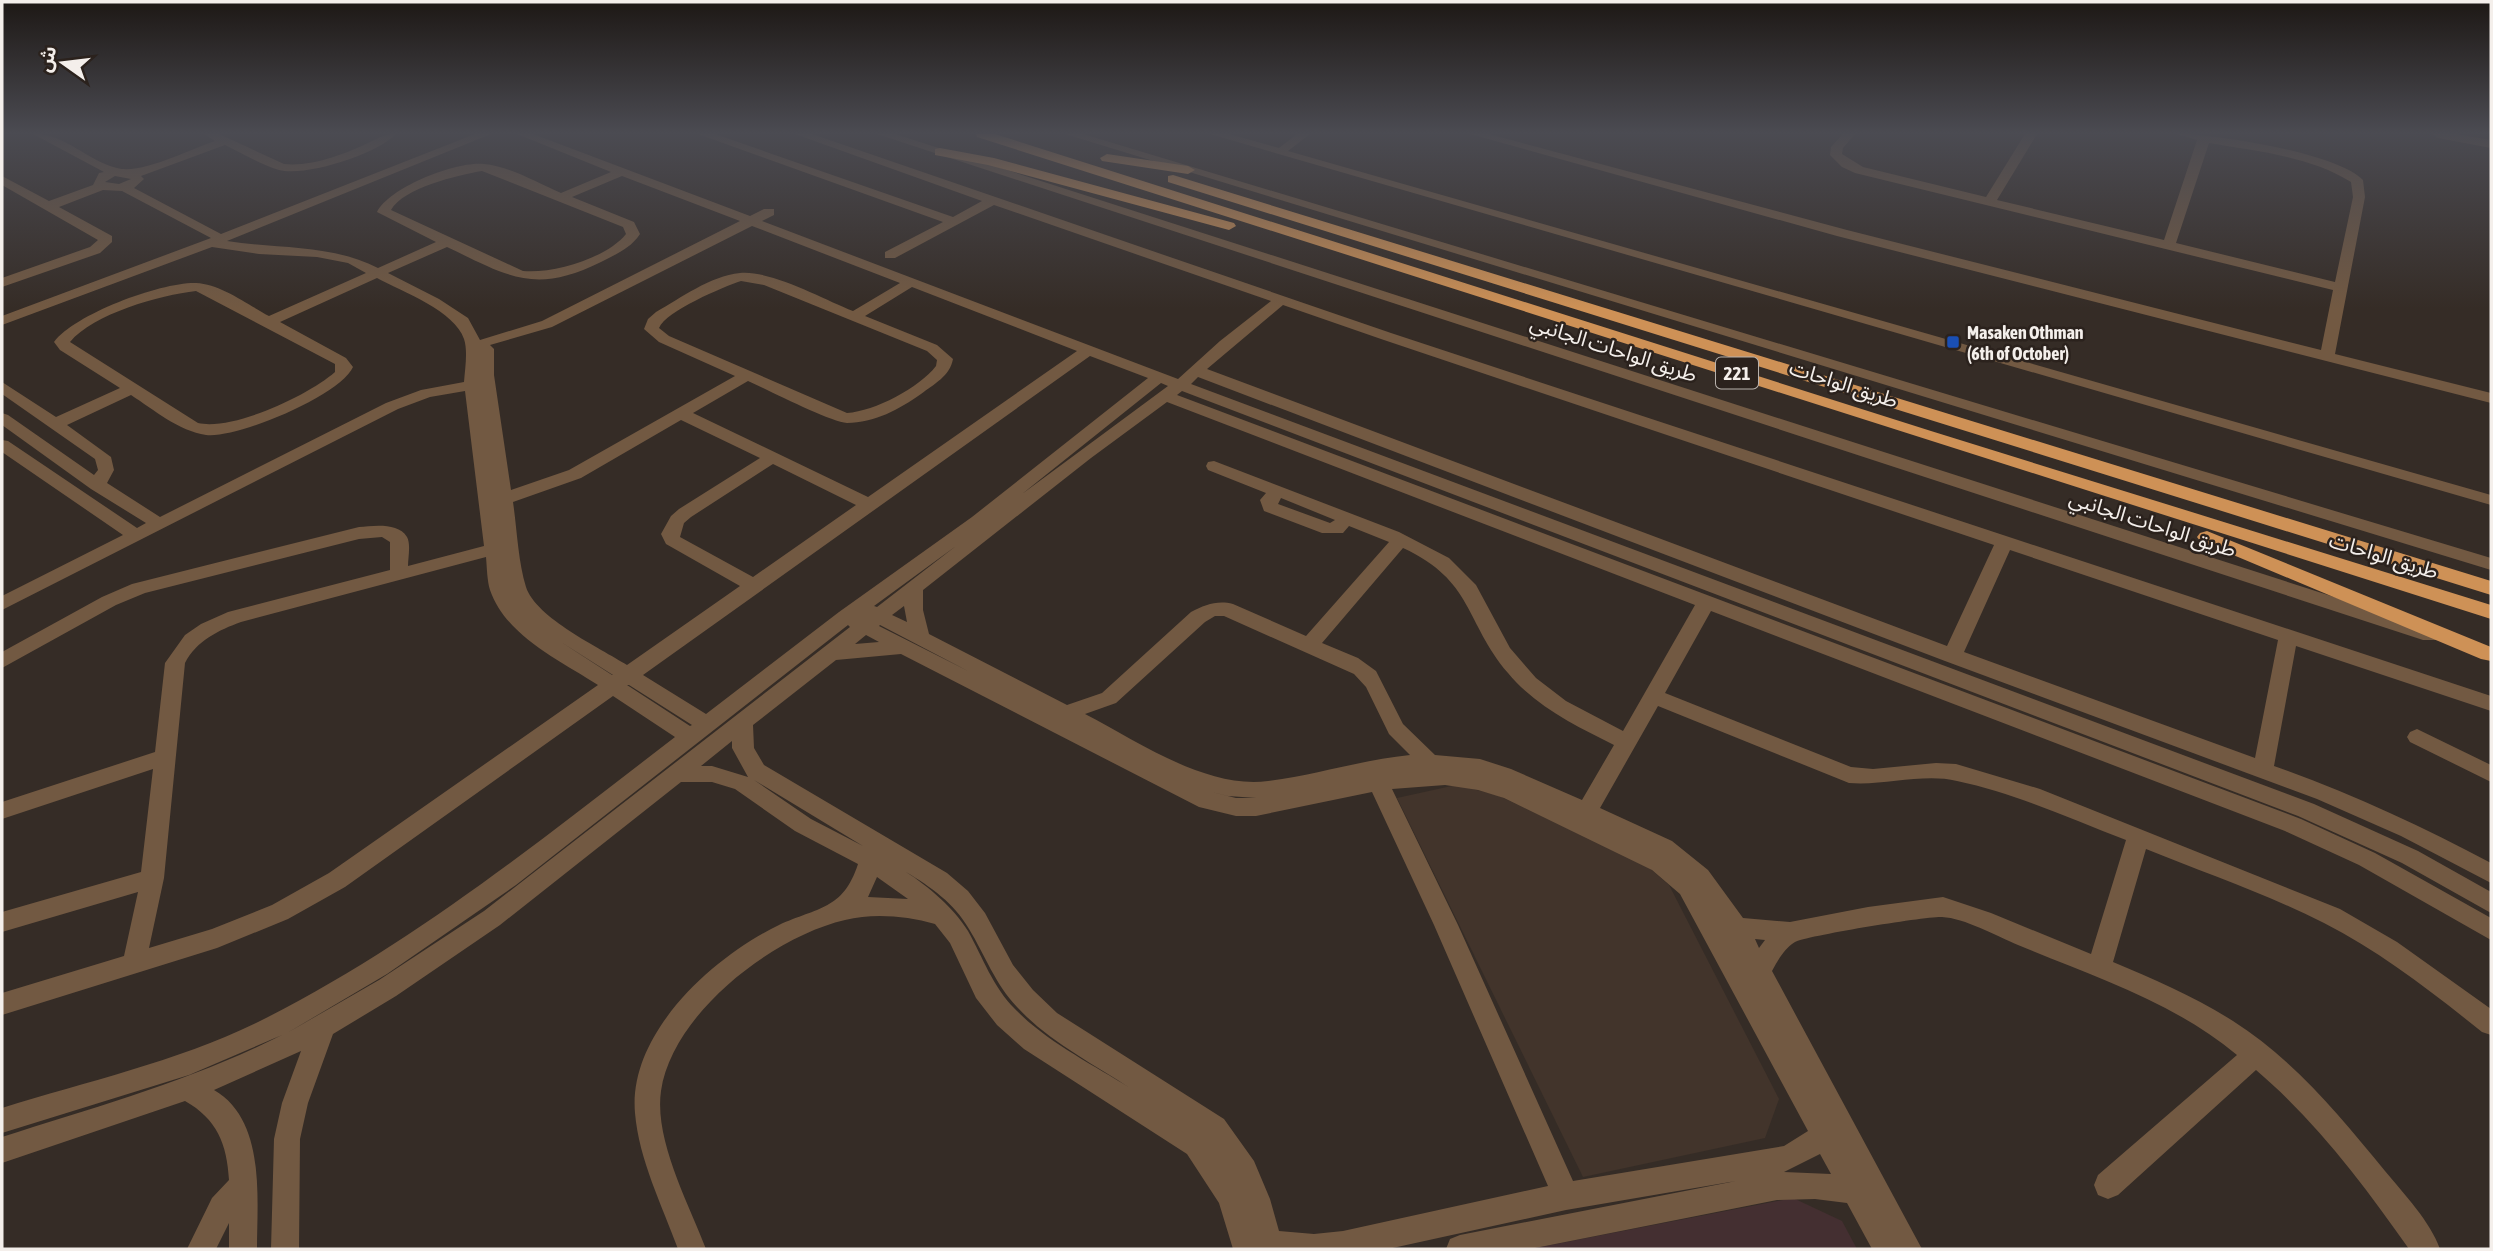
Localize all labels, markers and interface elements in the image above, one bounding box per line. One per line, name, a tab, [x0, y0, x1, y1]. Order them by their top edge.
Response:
north arrow	[28, 28, 98, 98]
text: ش	[33, 44, 60, 74]
street label: طريق الواحات الجانبي	[1526, 310, 1700, 391]
place label: Masaken Othman (6th of October)	[1967, 322, 2084, 364]
marker: Masaken Othman (6th of October)	[1945, 334, 1961, 350]
street label: طريق الواحات	[1786, 354, 1901, 414]
road number: 221	[1716, 358, 1758, 388]
street label: طريق الواحات الجانبي	[2065, 485, 2239, 566]
street label: طريق الواحات	[2326, 527, 2441, 585]

